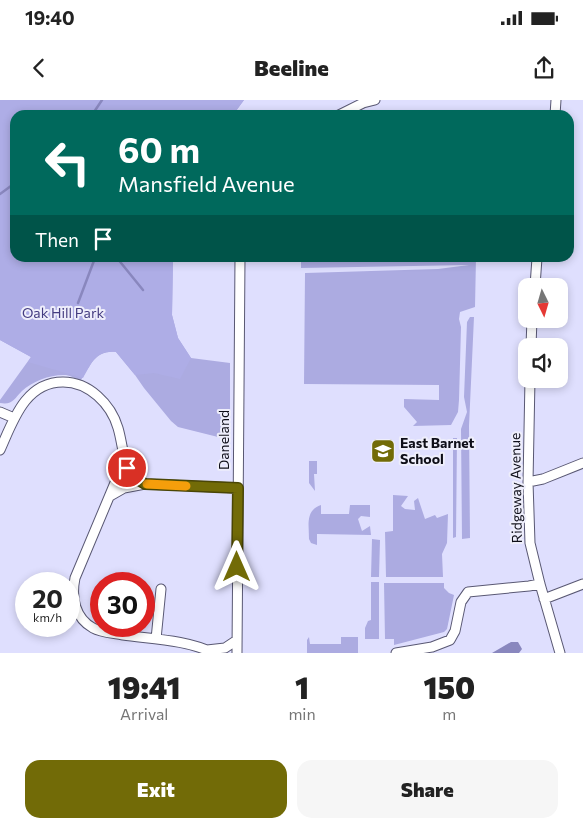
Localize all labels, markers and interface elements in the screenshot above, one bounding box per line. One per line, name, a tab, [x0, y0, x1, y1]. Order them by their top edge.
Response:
text: 19:40	[25, 6, 75, 29]
icon: back	[25, 54, 53, 82]
text: Beeline	[254, 54, 329, 81]
icon: share	[530, 54, 558, 82]
text: 60 m	[118, 127, 200, 170]
icon: left	[35, 130, 100, 195]
text: Mansfield Avenue	[118, 170, 295, 197]
icon: arrive	[89, 225, 117, 253]
text: Then	[35, 228, 79, 251]
north arrow	[518, 278, 568, 328]
map controls	[518, 278, 568, 388]
park label: Oak Hill Park	[22, 304, 105, 321]
button: sound	[518, 338, 568, 388]
street label: Daneland	[215, 410, 232, 470]
street label: Ridgeway Avenue	[506, 433, 525, 543]
place label: East Barnet School	[400, 434, 475, 467]
school or university icon: East Barnet School	[370, 438, 396, 464]
pin	[106, 447, 148, 489]
icon: arrive	[113, 454, 141, 482]
position arrow	[210, 540, 262, 592]
speed limit sign: 30	[90, 572, 155, 637]
text: 20	[32, 583, 63, 613]
text: km/h	[33, 610, 62, 624]
text: 19:41	[108, 668, 181, 705]
text: 1	[295, 668, 309, 705]
text: 150	[423, 668, 475, 705]
text: Arrival	[120, 704, 168, 723]
text: min	[288, 704, 316, 723]
text: m	[442, 704, 456, 723]
button: Exit	[25, 760, 287, 818]
button: Share	[297, 760, 558, 818]

